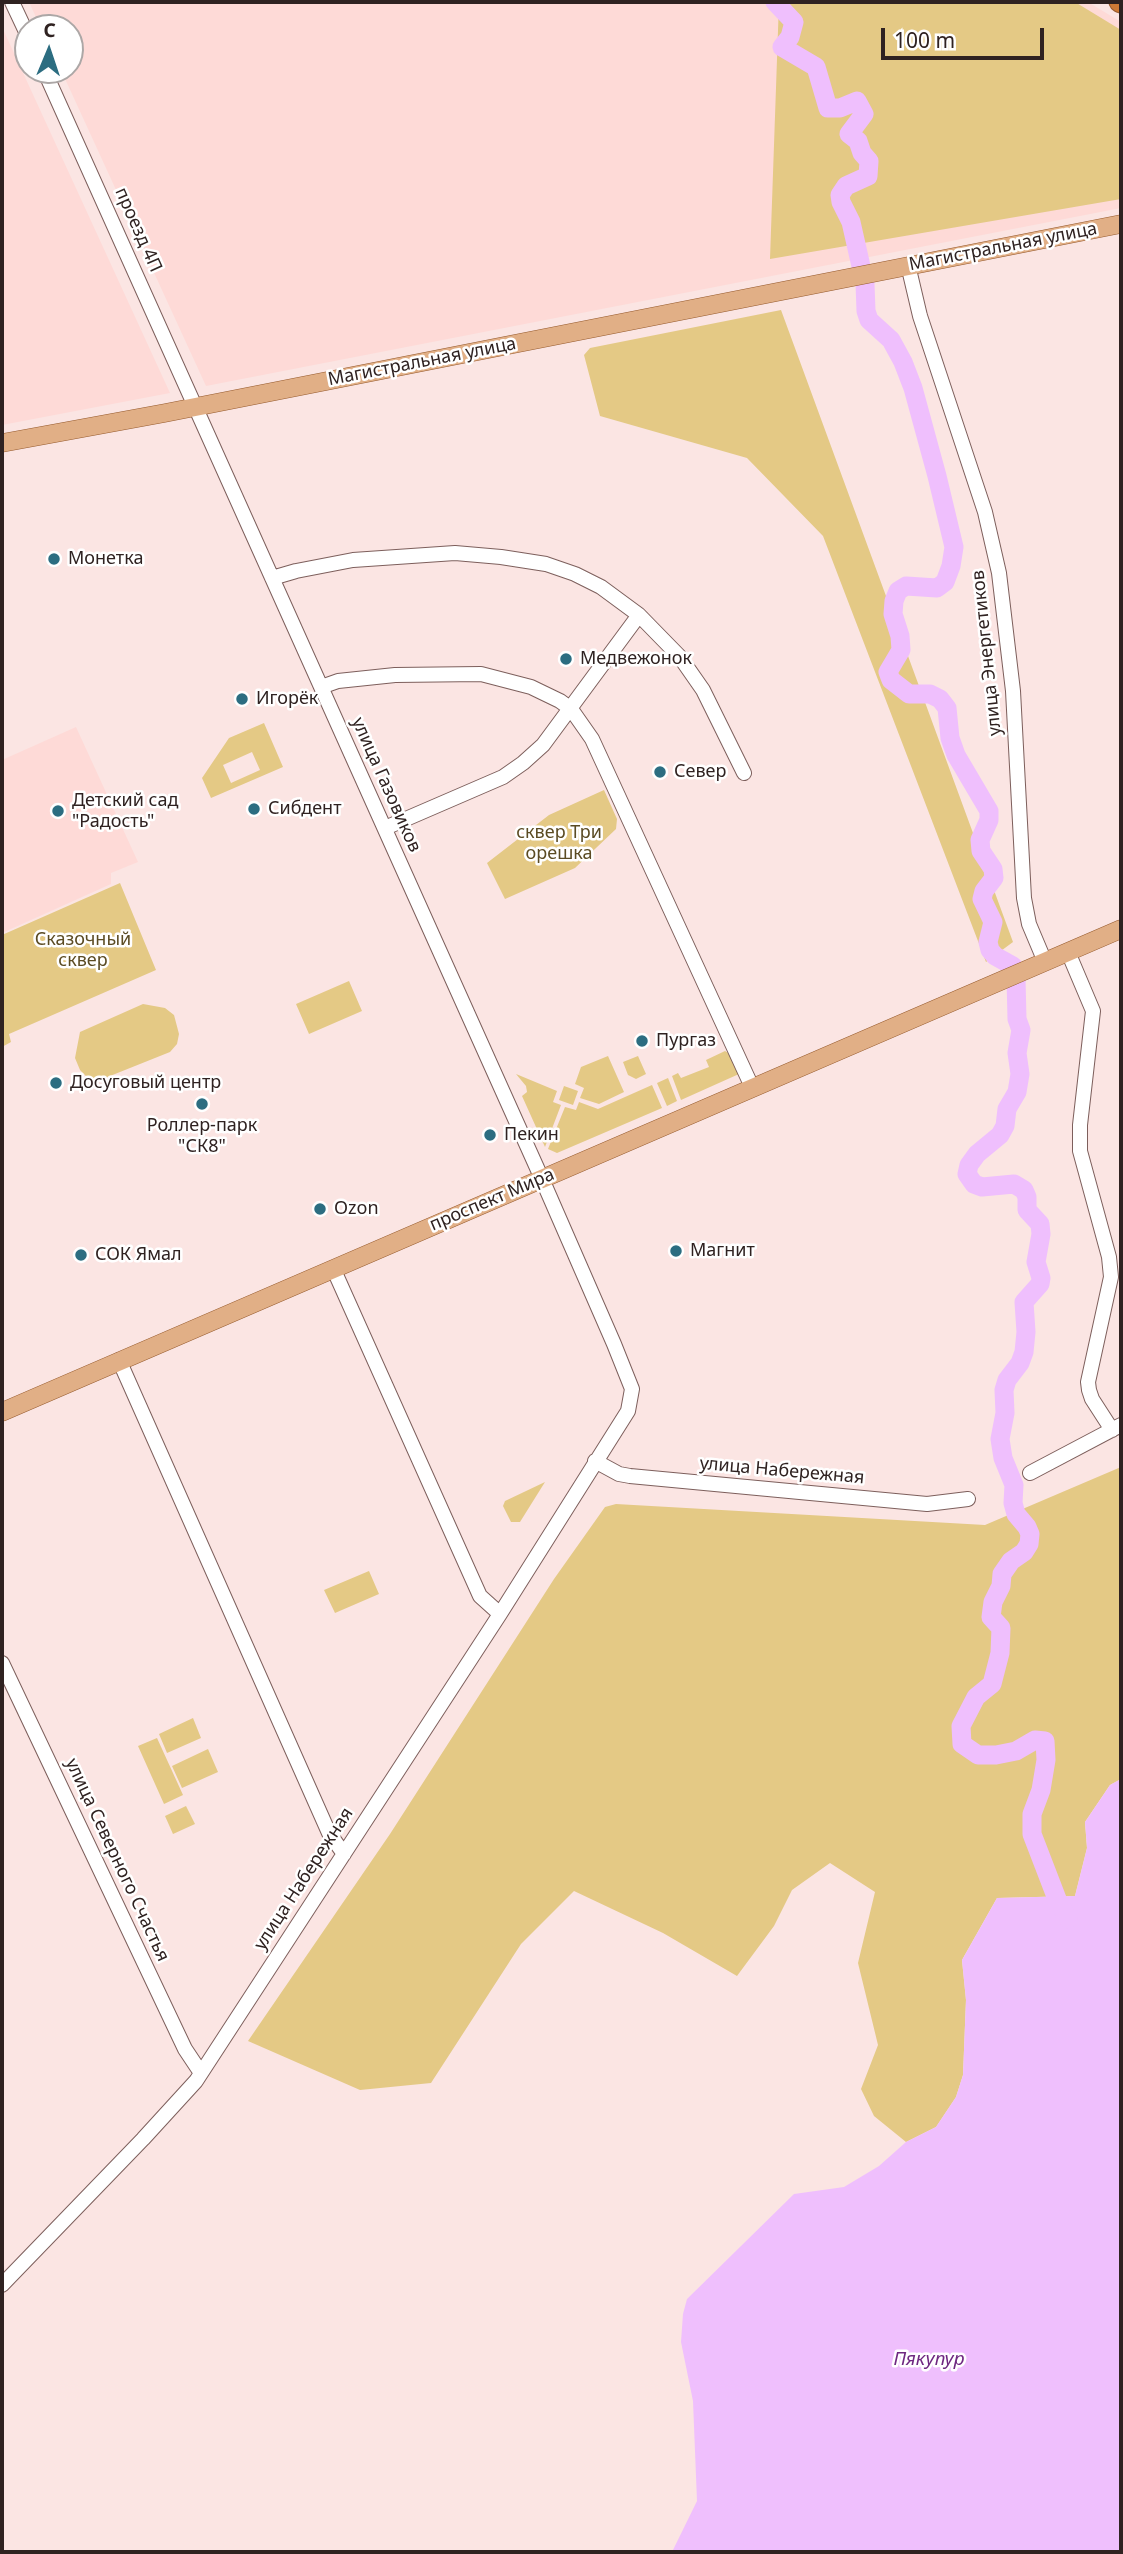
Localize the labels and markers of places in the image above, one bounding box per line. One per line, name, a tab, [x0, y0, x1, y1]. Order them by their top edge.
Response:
place label: Монетка	[68, 548, 143, 570]
marker: Монетка	[46, 551, 62, 567]
place label: Медвежонок	[580, 648, 692, 670]
marker: Медвежонок	[558, 651, 574, 667]
place label: Игорёк	[256, 688, 318, 710]
marker: Игорёк	[234, 691, 250, 707]
place label: Север	[674, 761, 726, 783]
marker: Север	[652, 764, 668, 780]
place label: Детский сад "Радость"	[72, 790, 178, 832]
place label: Сибдент	[268, 798, 342, 820]
marker: Сибдент	[246, 801, 262, 817]
marker: Детский сад "Радость"	[50, 803, 66, 819]
place label: Пургаз	[656, 1030, 716, 1052]
marker: Пургаз	[634, 1033, 650, 1049]
place label: Досуговый центр	[70, 1072, 221, 1094]
marker: Досуговый центр	[48, 1075, 64, 1091]
marker: Роллер-парк "СК8"	[194, 1096, 210, 1112]
place label: Роллер-парк "СК8"	[147, 1115, 257, 1158]
place label: Пекин	[504, 1124, 559, 1146]
marker: Пекин	[482, 1127, 498, 1143]
place label: Ozon	[334, 1198, 379, 1220]
marker: Ozon	[312, 1201, 328, 1217]
place label: Магнит	[690, 1240, 755, 1262]
marker: Магнит	[668, 1243, 684, 1259]
place label: СОК Ямал	[95, 1244, 182, 1266]
marker: СОК Ямал	[73, 1247, 89, 1263]

